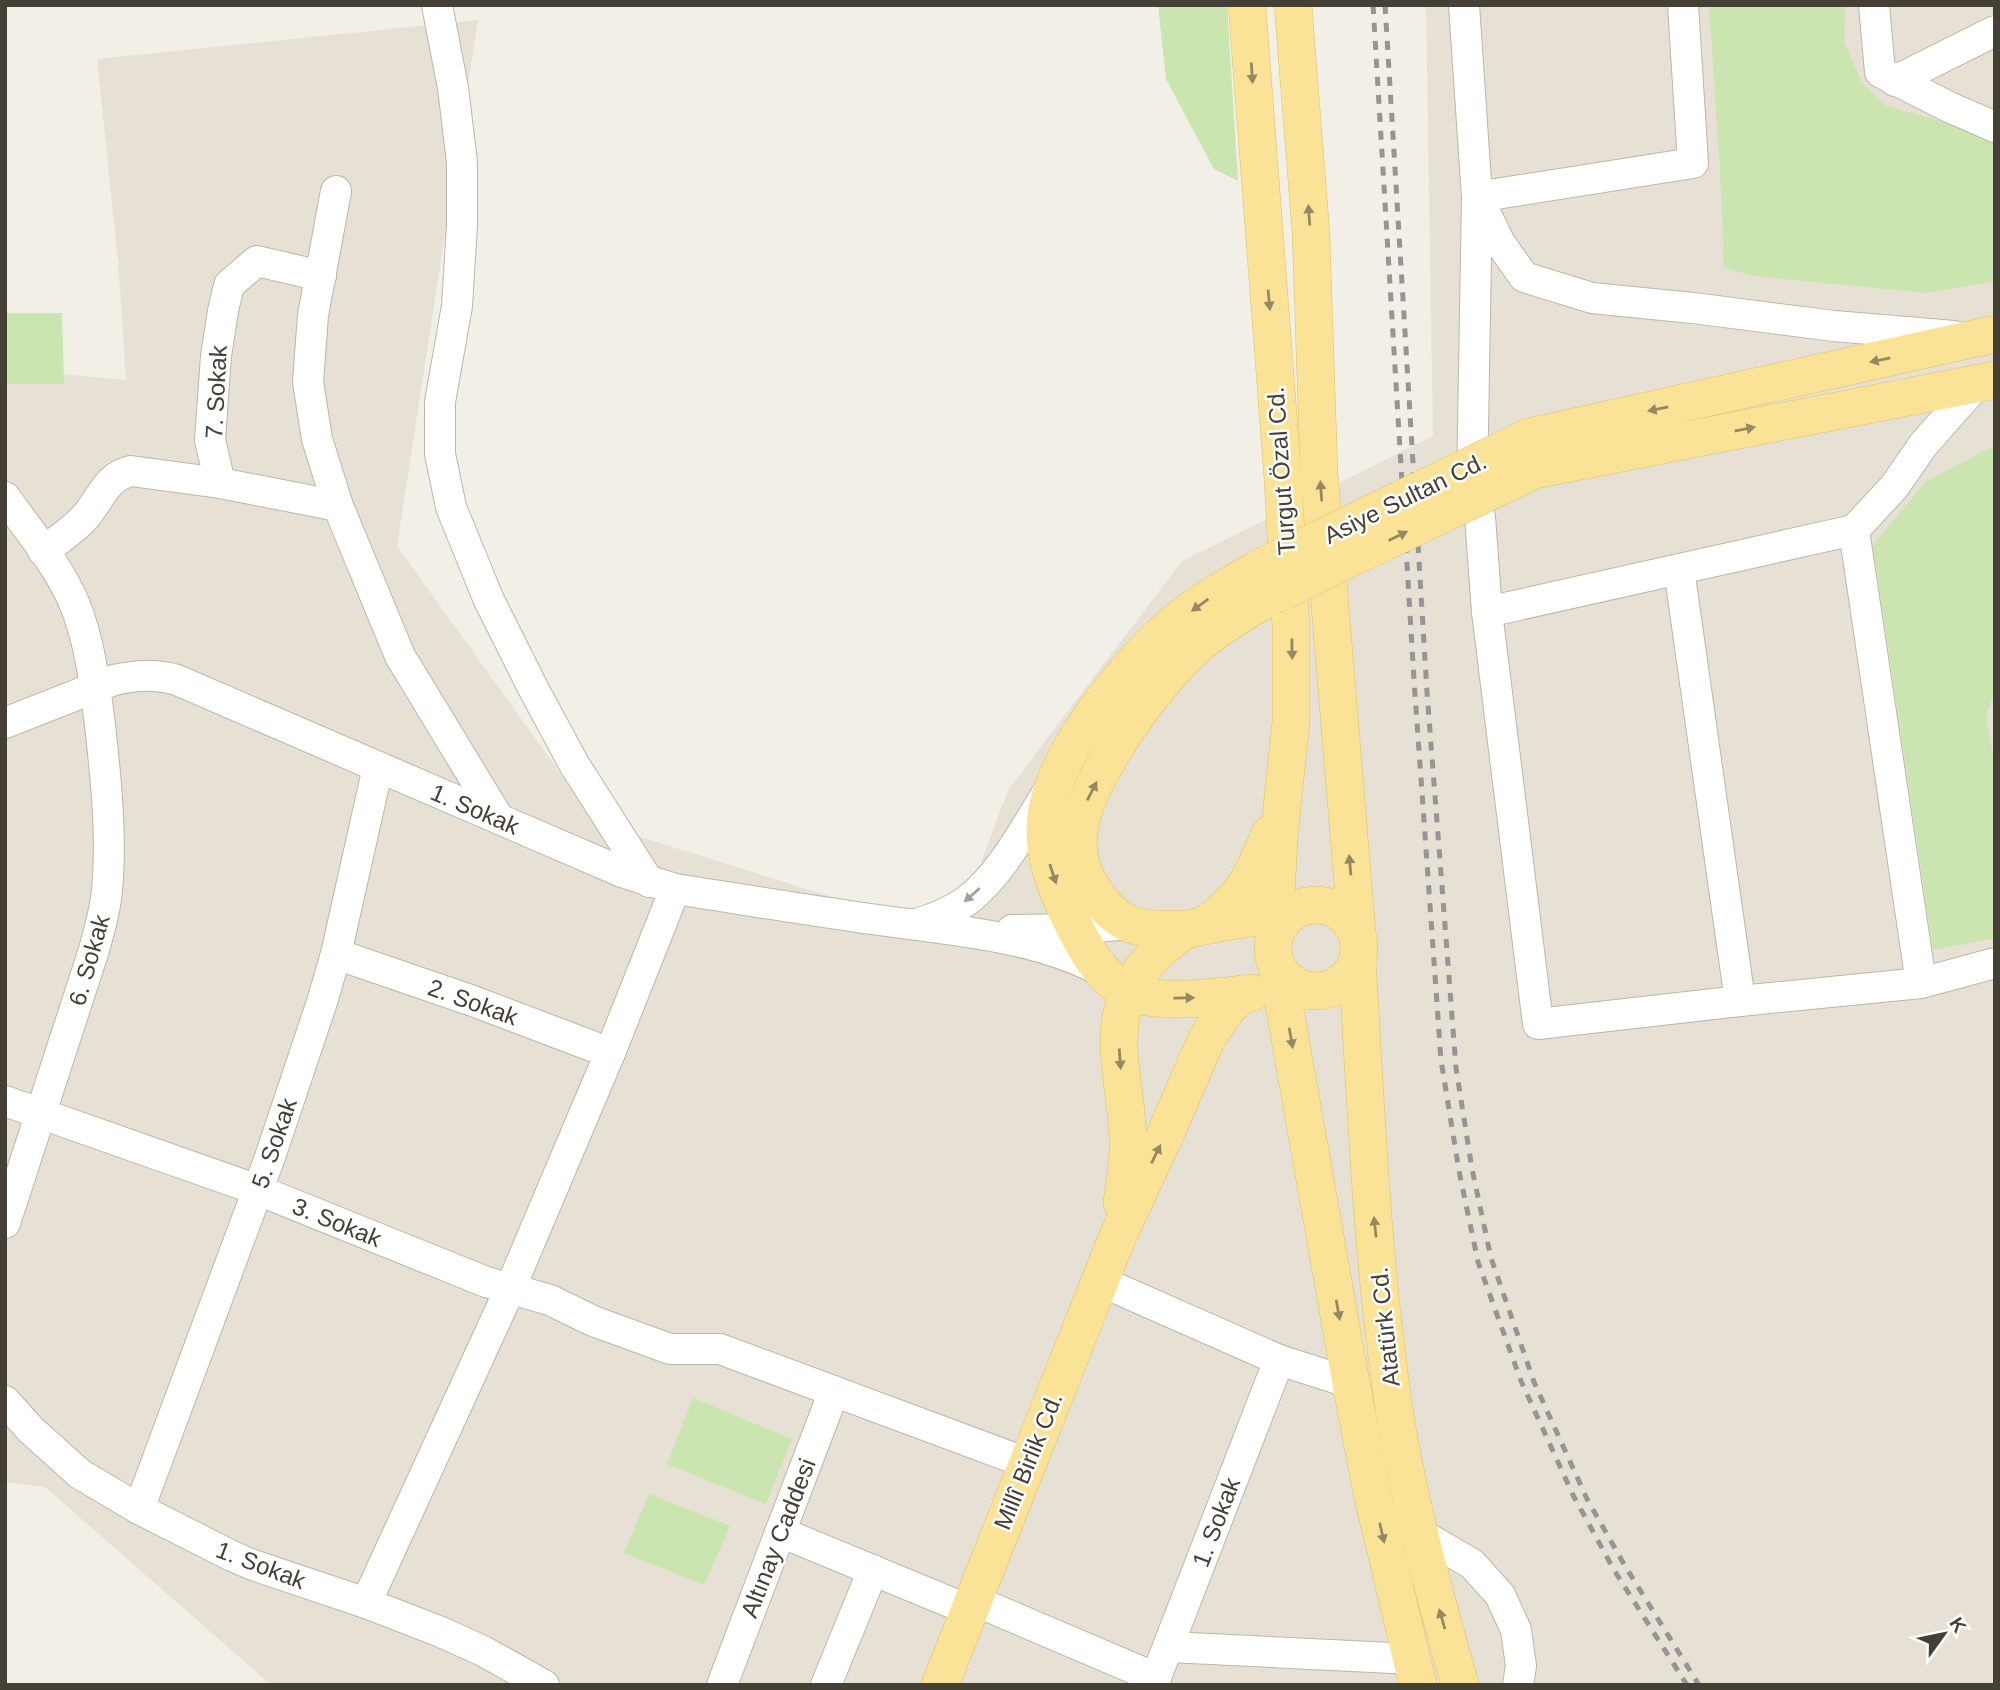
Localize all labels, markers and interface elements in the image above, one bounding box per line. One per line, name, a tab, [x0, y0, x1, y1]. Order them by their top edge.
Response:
one-way arrow	[1247, 63, 1258, 85]
one-way arrow	[1304, 204, 1315, 226]
one-way arrow	[1264, 289, 1275, 311]
street label: 7. Sokak	[200, 344, 232, 439]
one-way arrow	[1869, 355, 1891, 366]
street label: Turgut Özal Cd.	[1262, 386, 1300, 556]
one-way arrow	[1647, 404, 1669, 415]
one-way arrow	[1734, 424, 1756, 435]
street label: Asiye Sultan Cd.	[1319, 447, 1491, 549]
one-way arrow	[1315, 480, 1326, 502]
one-way arrow	[1387, 530, 1408, 541]
one-way arrow	[1190, 598, 1209, 612]
one-way arrow	[1286, 639, 1298, 661]
street label: 1. Sokak	[427, 778, 524, 840]
one-way arrow	[1087, 781, 1098, 801]
one-way arrow	[1344, 854, 1355, 876]
one-way arrow	[1048, 864, 1059, 885]
one-way arrow	[963, 887, 981, 903]
street label: 6. Sokak	[63, 910, 115, 1009]
street label: 2. Sokak	[425, 973, 522, 1031]
one-way arrow	[1173, 992, 1195, 1004]
one-way arrow	[1286, 1027, 1297, 1049]
one-way arrow	[1115, 1048, 1126, 1070]
street label: 5. Sokak	[246, 1094, 302, 1192]
one-way arrow	[1150, 1144, 1162, 1164]
street label: 3. Sokak	[289, 1192, 386, 1252]
one-way arrow	[1369, 1215, 1380, 1237]
street label: Atatürk Cd.	[1365, 1266, 1405, 1388]
one-way arrow	[1333, 1299, 1344, 1321]
street label: Millî Birlik Cd.	[988, 1389, 1068, 1533]
street label: Altınay Caddesi	[735, 1455, 821, 1621]
street label: 1. Sokak	[1187, 1473, 1246, 1570]
one-way arrow	[1377, 1522, 1388, 1544]
street label: 1. Sokak	[213, 1536, 310, 1595]
north arrow	[1909, 1599, 1979, 1669]
one-way arrow	[1436, 1608, 1447, 1630]
text: K	[1945, 1614, 1971, 1637]

